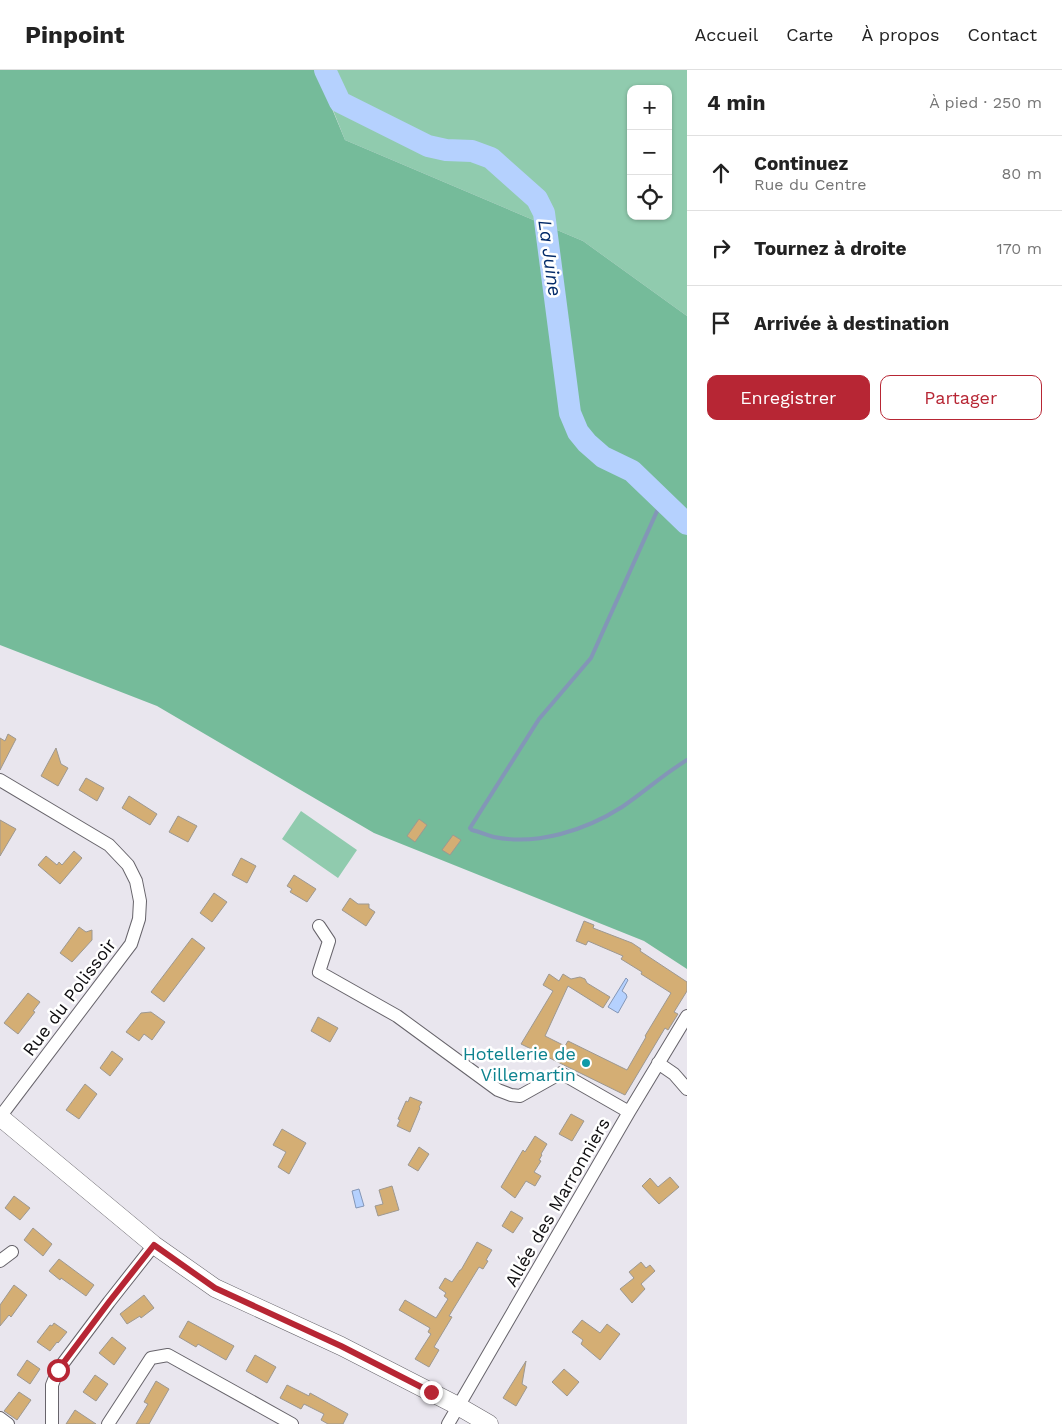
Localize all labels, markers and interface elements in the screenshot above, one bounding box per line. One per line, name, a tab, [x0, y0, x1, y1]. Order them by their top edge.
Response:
text: Pinpoint	[25, 21, 125, 49]
text: Accueil	[695, 24, 758, 45]
text: Carte	[786, 24, 833, 45]
text: À propos	[861, 24, 939, 45]
text: Contact	[967, 24, 1037, 45]
map controls	[627, 85, 672, 220]
button: +	[627, 85, 672, 130]
text: 4 min	[707, 90, 765, 115]
text: À pied · 250 m	[929, 93, 1042, 112]
button: −	[627, 130, 672, 175]
text: Continuez	[754, 152, 848, 175]
icon: ahead	[707, 159, 735, 187]
text: 80 m	[1001, 164, 1042, 183]
button: locate	[627, 175, 672, 220]
text: Rue du Centre	[754, 175, 867, 194]
water label: La Juine	[533, 218, 567, 298]
icon: right	[707, 234, 735, 262]
text: Tournez à droite	[754, 237, 906, 260]
text: 170 m	[996, 239, 1042, 258]
icon: arrive	[707, 309, 735, 337]
text: Arrivée à destination	[754, 312, 949, 335]
button: Enregistrer	[707, 375, 870, 420]
button: Partager	[880, 375, 1042, 420]
street label: Rue du Polissoir	[18, 934, 120, 1060]
place label: Hotellerie de Villemartin	[463, 1043, 576, 1085]
marker: Hotellerie de Villemartin	[580, 1057, 592, 1069]
street label: Allée des Marronniers	[500, 1114, 614, 1290]
route start	[47, 1359, 70, 1382]
route end	[420, 1381, 443, 1404]

